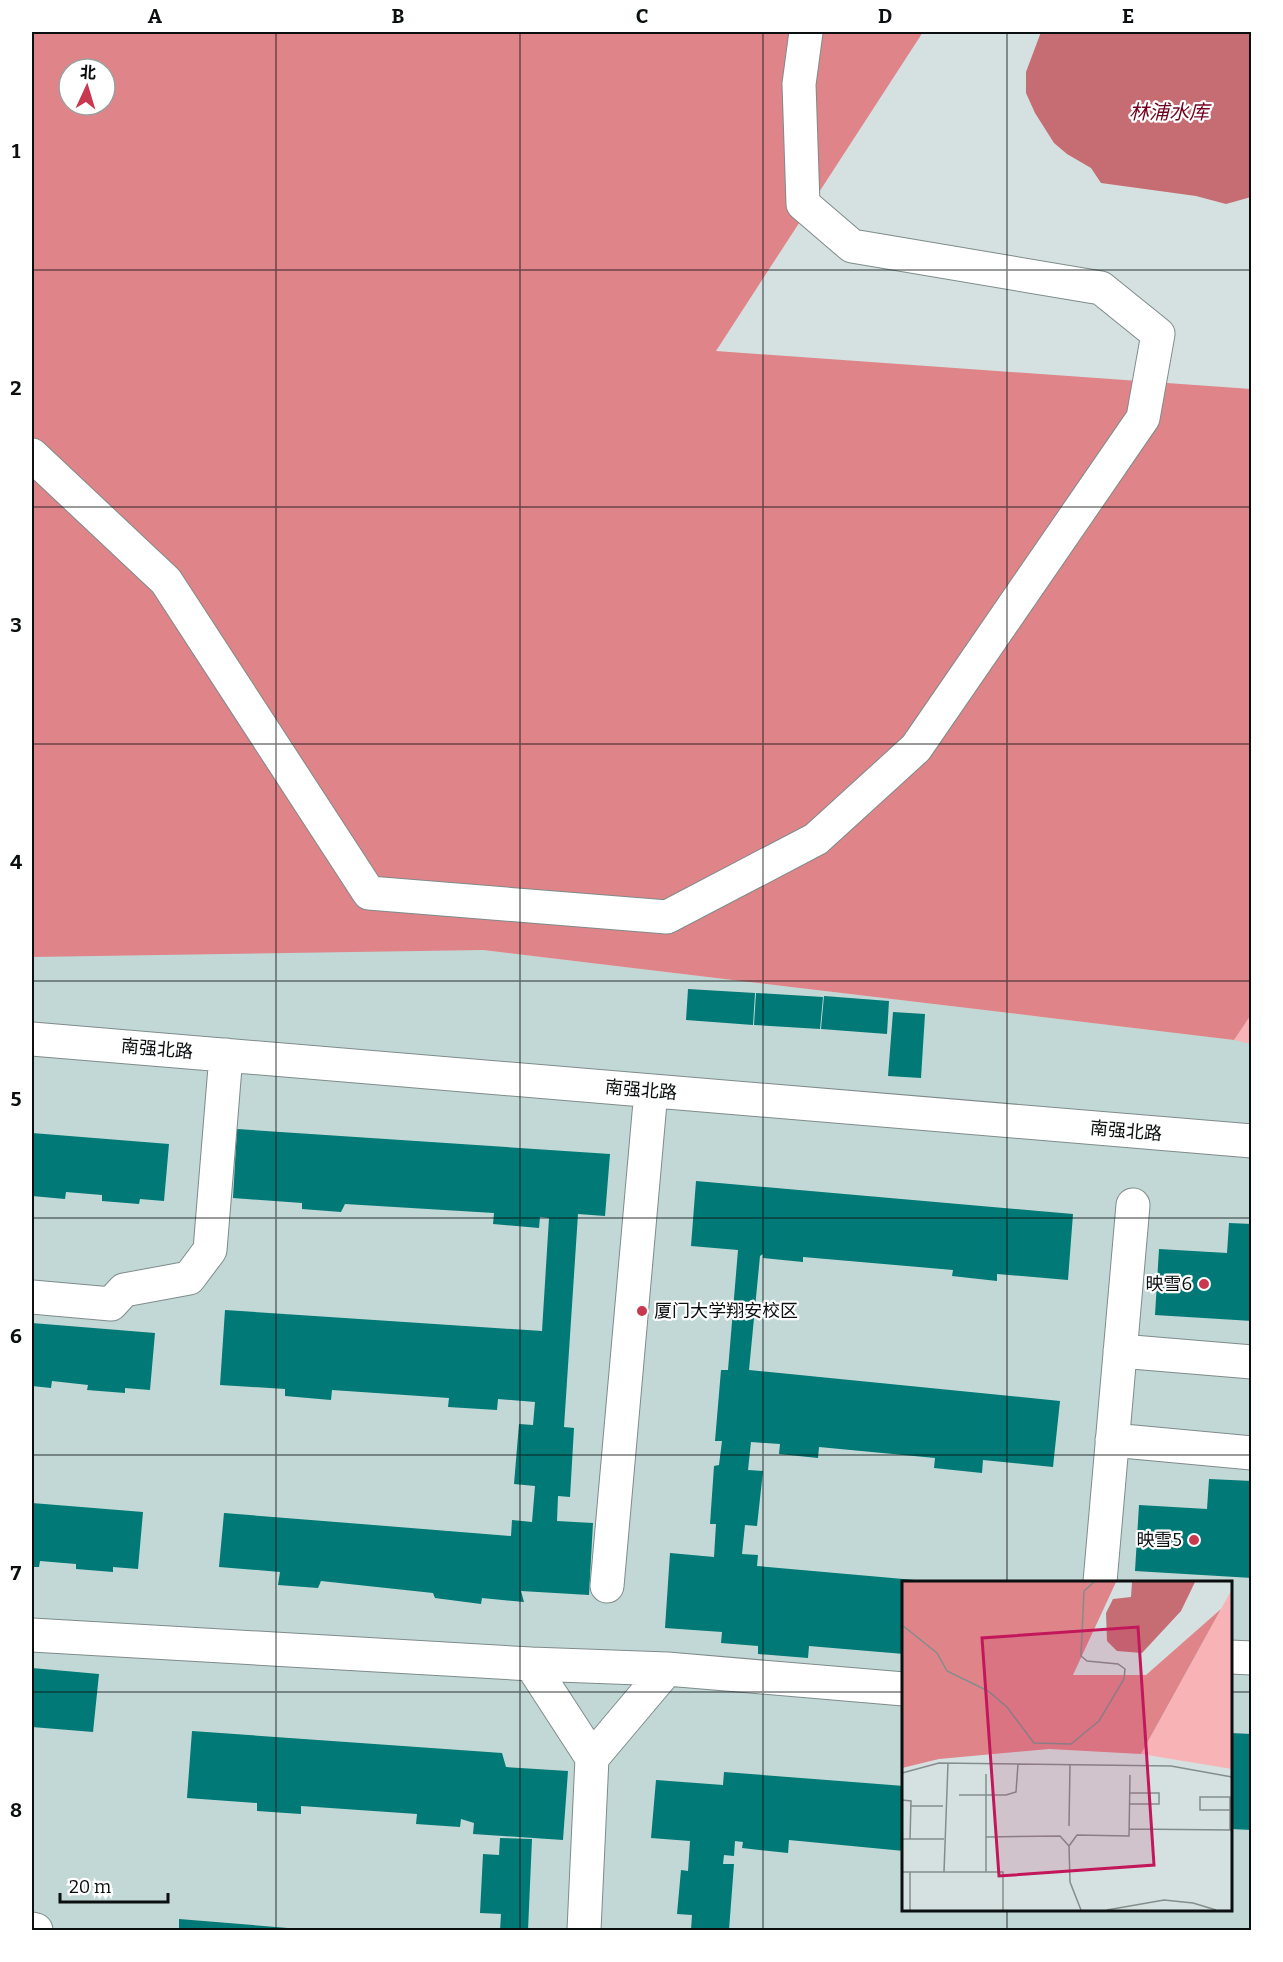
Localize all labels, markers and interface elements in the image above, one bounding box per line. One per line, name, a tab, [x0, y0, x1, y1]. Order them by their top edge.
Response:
text: A	[148, 4, 163, 28]
text: B	[392, 4, 405, 28]
text: C	[636, 4, 648, 28]
text: D	[878, 4, 892, 28]
text: E	[1122, 4, 1134, 28]
north arrow	[57, 57, 117, 117]
text: 北	[79, 62, 97, 83]
water label: 林浦水库	[1129, 100, 1212, 124]
text: 1	[12, 139, 21, 163]
text: 2	[10, 376, 22, 400]
text: 3	[10, 613, 22, 637]
text: 4	[10, 850, 22, 874]
street label: 南强北路	[120, 1035, 194, 1063]
street label: 南强北路	[604, 1076, 678, 1104]
text: 5	[11, 1087, 22, 1111]
street label: 南强北路	[1089, 1117, 1163, 1145]
place label: 映雪6	[1145, 1273, 1192, 1295]
marker: 映雪6	[1197, 1277, 1211, 1291]
place label: 厦门大学翔安校区	[654, 1300, 798, 1322]
marker: 厦门大学翔安校区	[635, 1304, 649, 1318]
text: 6	[10, 1324, 22, 1348]
place label: 映雪5	[1136, 1529, 1182, 1551]
marker: 映雪5	[1187, 1533, 1201, 1547]
text: 7	[11, 1561, 22, 1585]
inset map	[902, 1581, 1232, 1911]
text: 8	[10, 1798, 22, 1822]
scale bar	[60, 1866, 168, 1904]
text: 20 m	[69, 1876, 111, 1898]

